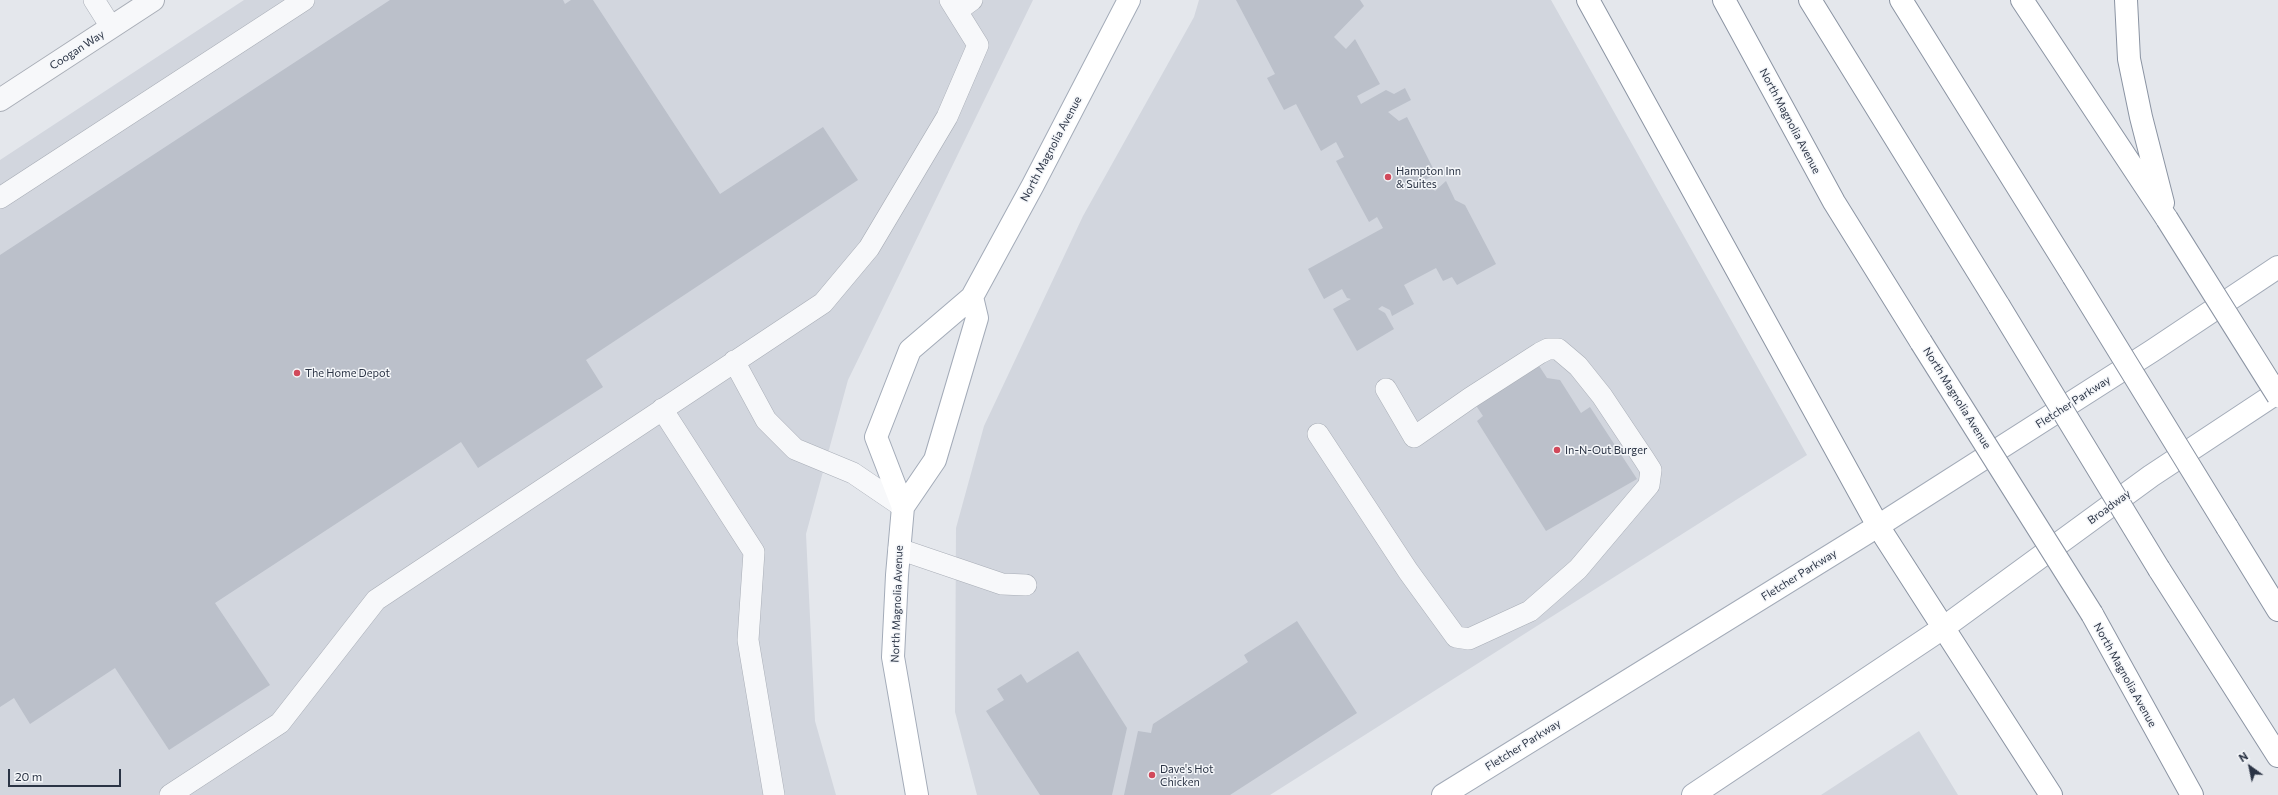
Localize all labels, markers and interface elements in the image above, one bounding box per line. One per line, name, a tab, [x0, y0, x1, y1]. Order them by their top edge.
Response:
street label: Coogan Way	[47, 27, 107, 73]
street label: North Magnolia Avenue	[1757, 66, 1823, 176]
street label: North Magnolia Avenue	[1018, 94, 1084, 204]
place label: Hampton Inn & Suites	[1396, 164, 1461, 190]
marker: Hampton Inn & Suites	[1383, 172, 1393, 182]
street label: North Magnolia Avenue	[1920, 345, 1994, 451]
place label: The Home Depot	[305, 366, 390, 380]
marker: The Home Depot	[292, 368, 302, 378]
street label: Fletcher Parkway	[2033, 373, 2113, 431]
place label: In-N-Out Burger	[1565, 443, 1647, 457]
marker: In-N-Out Burger	[1552, 445, 1562, 455]
street label: Broadway	[2085, 487, 2133, 527]
street label: North Magnolia Avenue	[888, 545, 906, 663]
street label: Fletcher Parkway	[1759, 547, 1839, 603]
street label: North Magnolia Avenue	[2091, 620, 2159, 730]
street label: Fletcher Parkway	[1483, 717, 1563, 773]
north arrow	[2230, 747, 2270, 787]
text: N	[2236, 749, 2250, 764]
scale bar	[10, 761, 123, 787]
place label: Dave's Hot Chicken	[1160, 762, 1214, 788]
text: 20 m	[15, 769, 42, 783]
marker: Dave's Hot Chicken	[1147, 770, 1157, 780]

